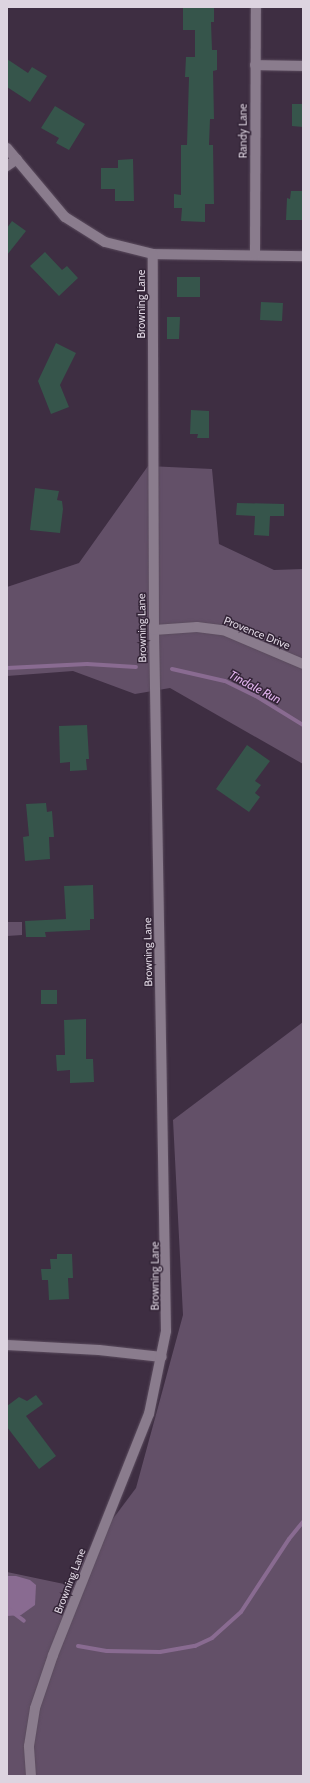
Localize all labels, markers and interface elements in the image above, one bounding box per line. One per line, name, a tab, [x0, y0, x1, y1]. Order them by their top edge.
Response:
street label: Randy Lane	[236, 104, 250, 158]
street label: Browning Lane	[134, 270, 148, 338]
street label: Browning Lane	[135, 593, 149, 663]
street label: Provence Drive	[222, 614, 292, 652]
water label: Tindale Run	[226, 667, 284, 707]
street label: Browning Lane	[141, 917, 155, 987]
street label: Browning Lane	[148, 1242, 162, 1310]
street label: Browning Lane	[51, 1546, 89, 1616]

